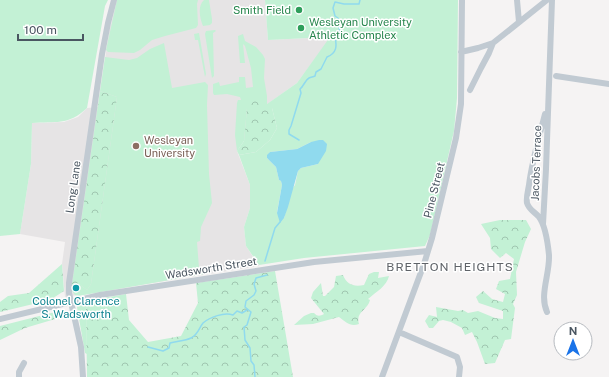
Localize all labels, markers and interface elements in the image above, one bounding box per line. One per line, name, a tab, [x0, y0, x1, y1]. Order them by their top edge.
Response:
place label: Smith Field	[233, 4, 291, 16]
marker: Smith Field	[294, 5, 304, 15]
scale bar	[18, 16, 83, 42]
place label: Wesleyan University Athletic Complex	[309, 16, 412, 41]
text: 100 m	[24, 23, 57, 37]
marker: Wesleyan University Athletic Complex	[296, 23, 306, 33]
street label: Jacobs Terrace	[529, 125, 543, 201]
place label: Wesleyan University	[144, 134, 195, 159]
marker: Wesleyan University	[131, 141, 141, 151]
street label: Long Lane	[63, 160, 83, 214]
street label: Pine Street	[421, 161, 447, 219]
street label: Wadsworth Street	[164, 255, 258, 281]
district label: BRETTON HEIGHTS	[386, 260, 514, 274]
marker: Colonel Clarence S. Wadsworth	[71, 283, 81, 293]
place label: Colonel Clarence S. Wadsworth	[32, 295, 120, 320]
north arrow	[553, 321, 593, 361]
text: N	[569, 325, 577, 337]

